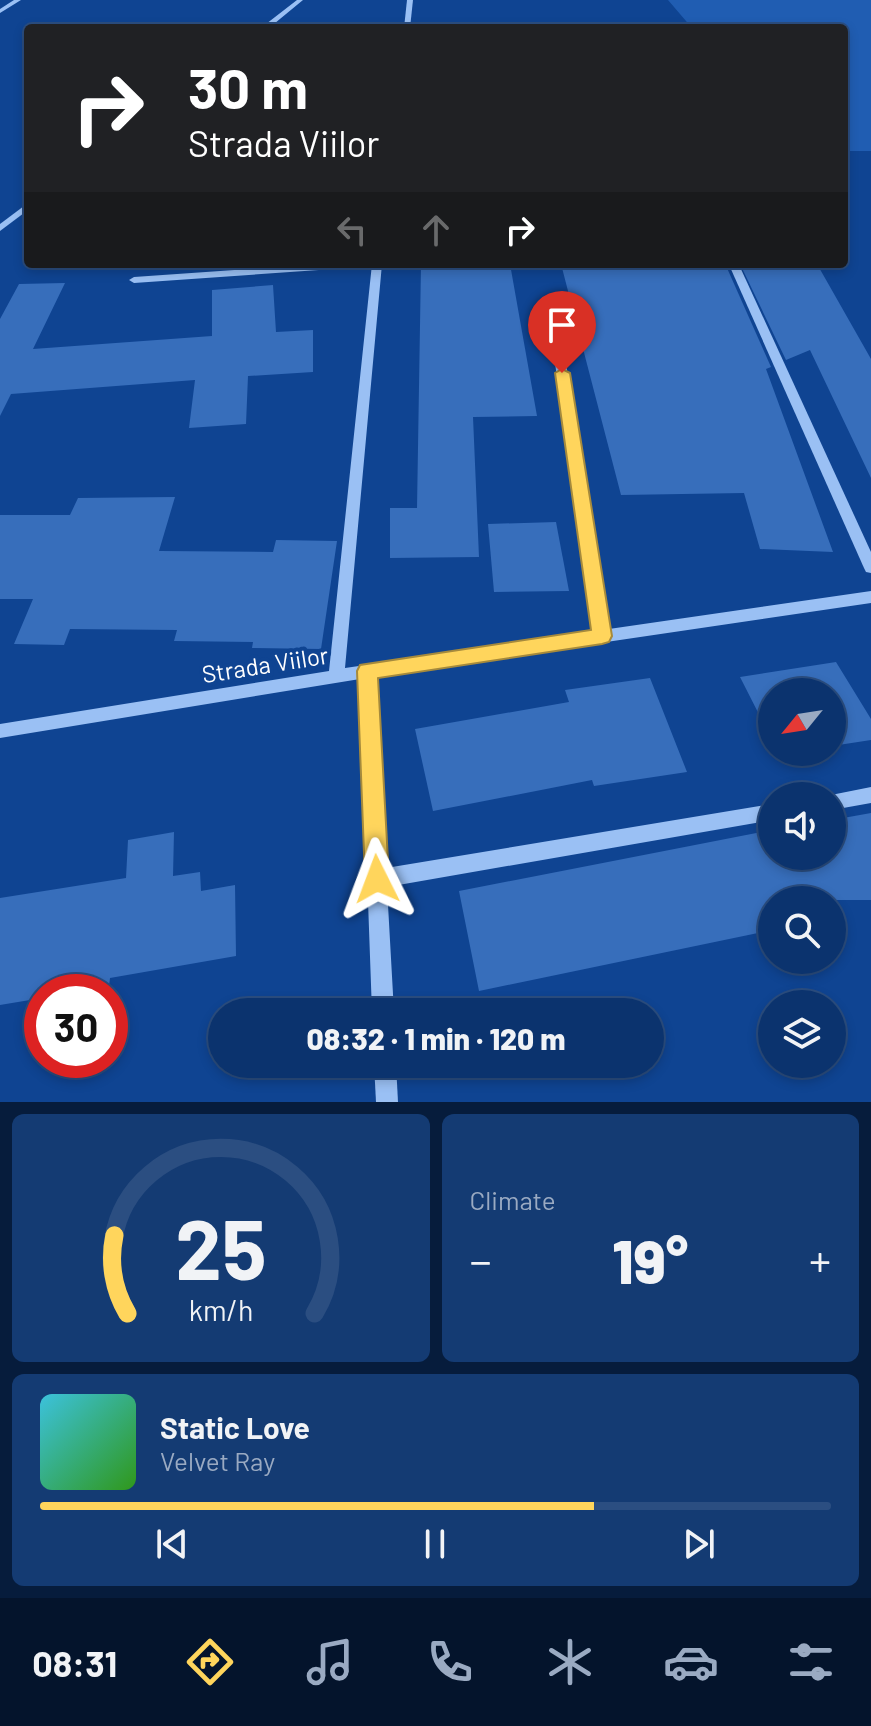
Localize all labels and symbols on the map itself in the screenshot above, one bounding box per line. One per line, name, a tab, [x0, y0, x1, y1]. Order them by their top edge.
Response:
pin	[528, 291, 596, 373]
street label: Strada Viilor	[200, 640, 331, 688]
north arrow	[758, 678, 846, 766]
position arrow	[335, 837, 419, 921]
speed limit sign: 30	[24, 974, 128, 1078]

